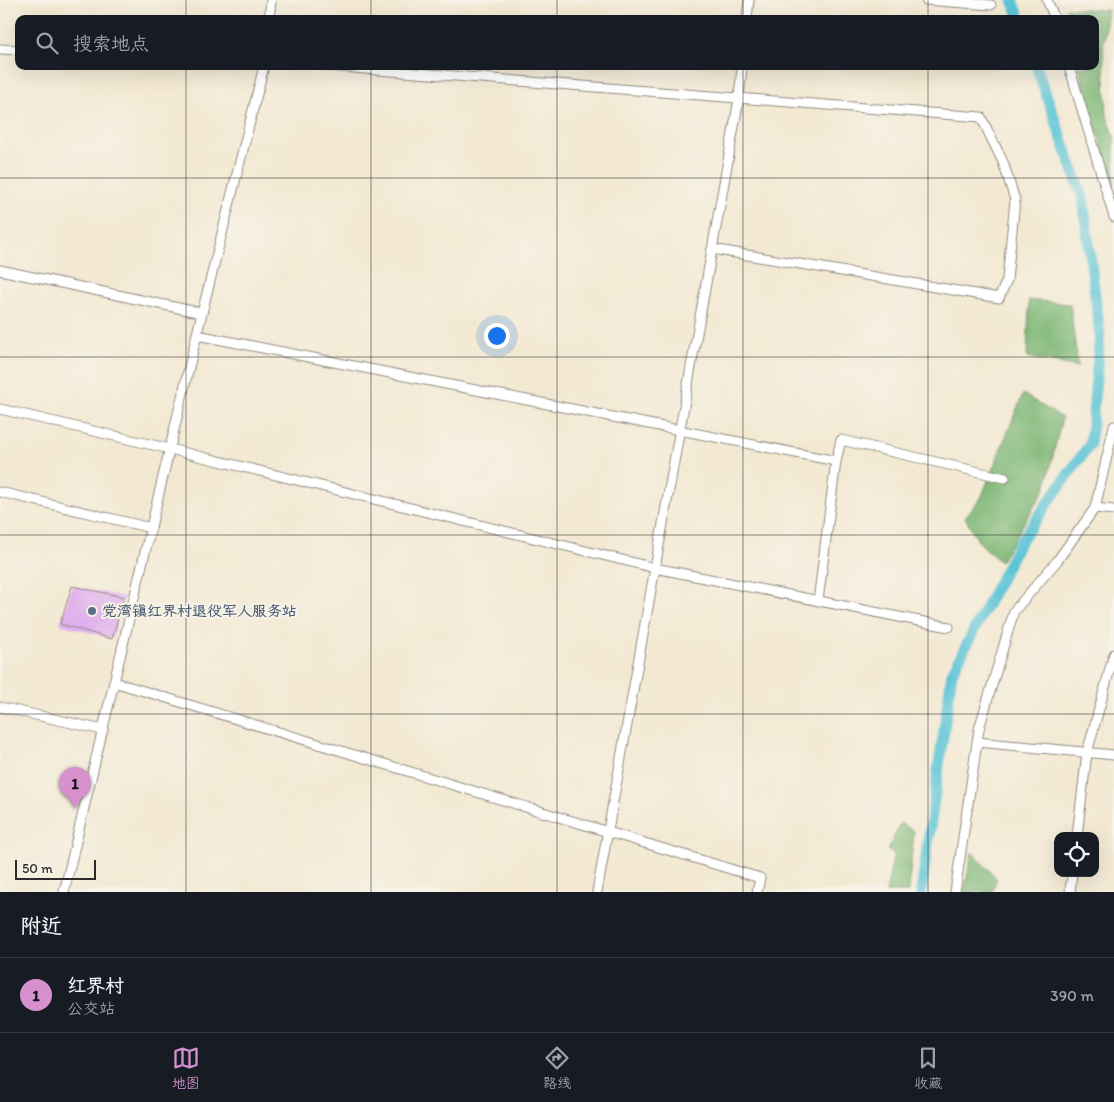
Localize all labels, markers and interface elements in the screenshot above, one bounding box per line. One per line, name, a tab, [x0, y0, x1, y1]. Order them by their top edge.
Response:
search box	[15, 15, 1099, 70]
icon: search	[33, 29, 61, 57]
text: 搜索地点	[73, 32, 149, 55]
your location	[484, 323, 510, 349]
place label: 党湾镇红界村退役军人服务站	[102, 602, 297, 620]
marker: 党湾镇红界村退役军人服务站	[86, 605, 98, 617]
pin: 1	[59, 767, 91, 808]
map controls	[1054, 832, 1099, 877]
button: locate	[1054, 832, 1099, 877]
scale bar	[15, 857, 96, 880]
text: 50 m	[22, 860, 53, 877]
text: 附近	[20, 913, 62, 938]
text: 红界村	[67, 974, 124, 997]
text: 1	[32, 986, 40, 1005]
text: 390 m	[1050, 986, 1094, 1005]
text: 公交站	[67, 999, 115, 1018]
tab: 地图	[172, 1044, 200, 1092]
tab: 路线	[543, 1044, 571, 1092]
tab: 收藏	[914, 1044, 942, 1092]

